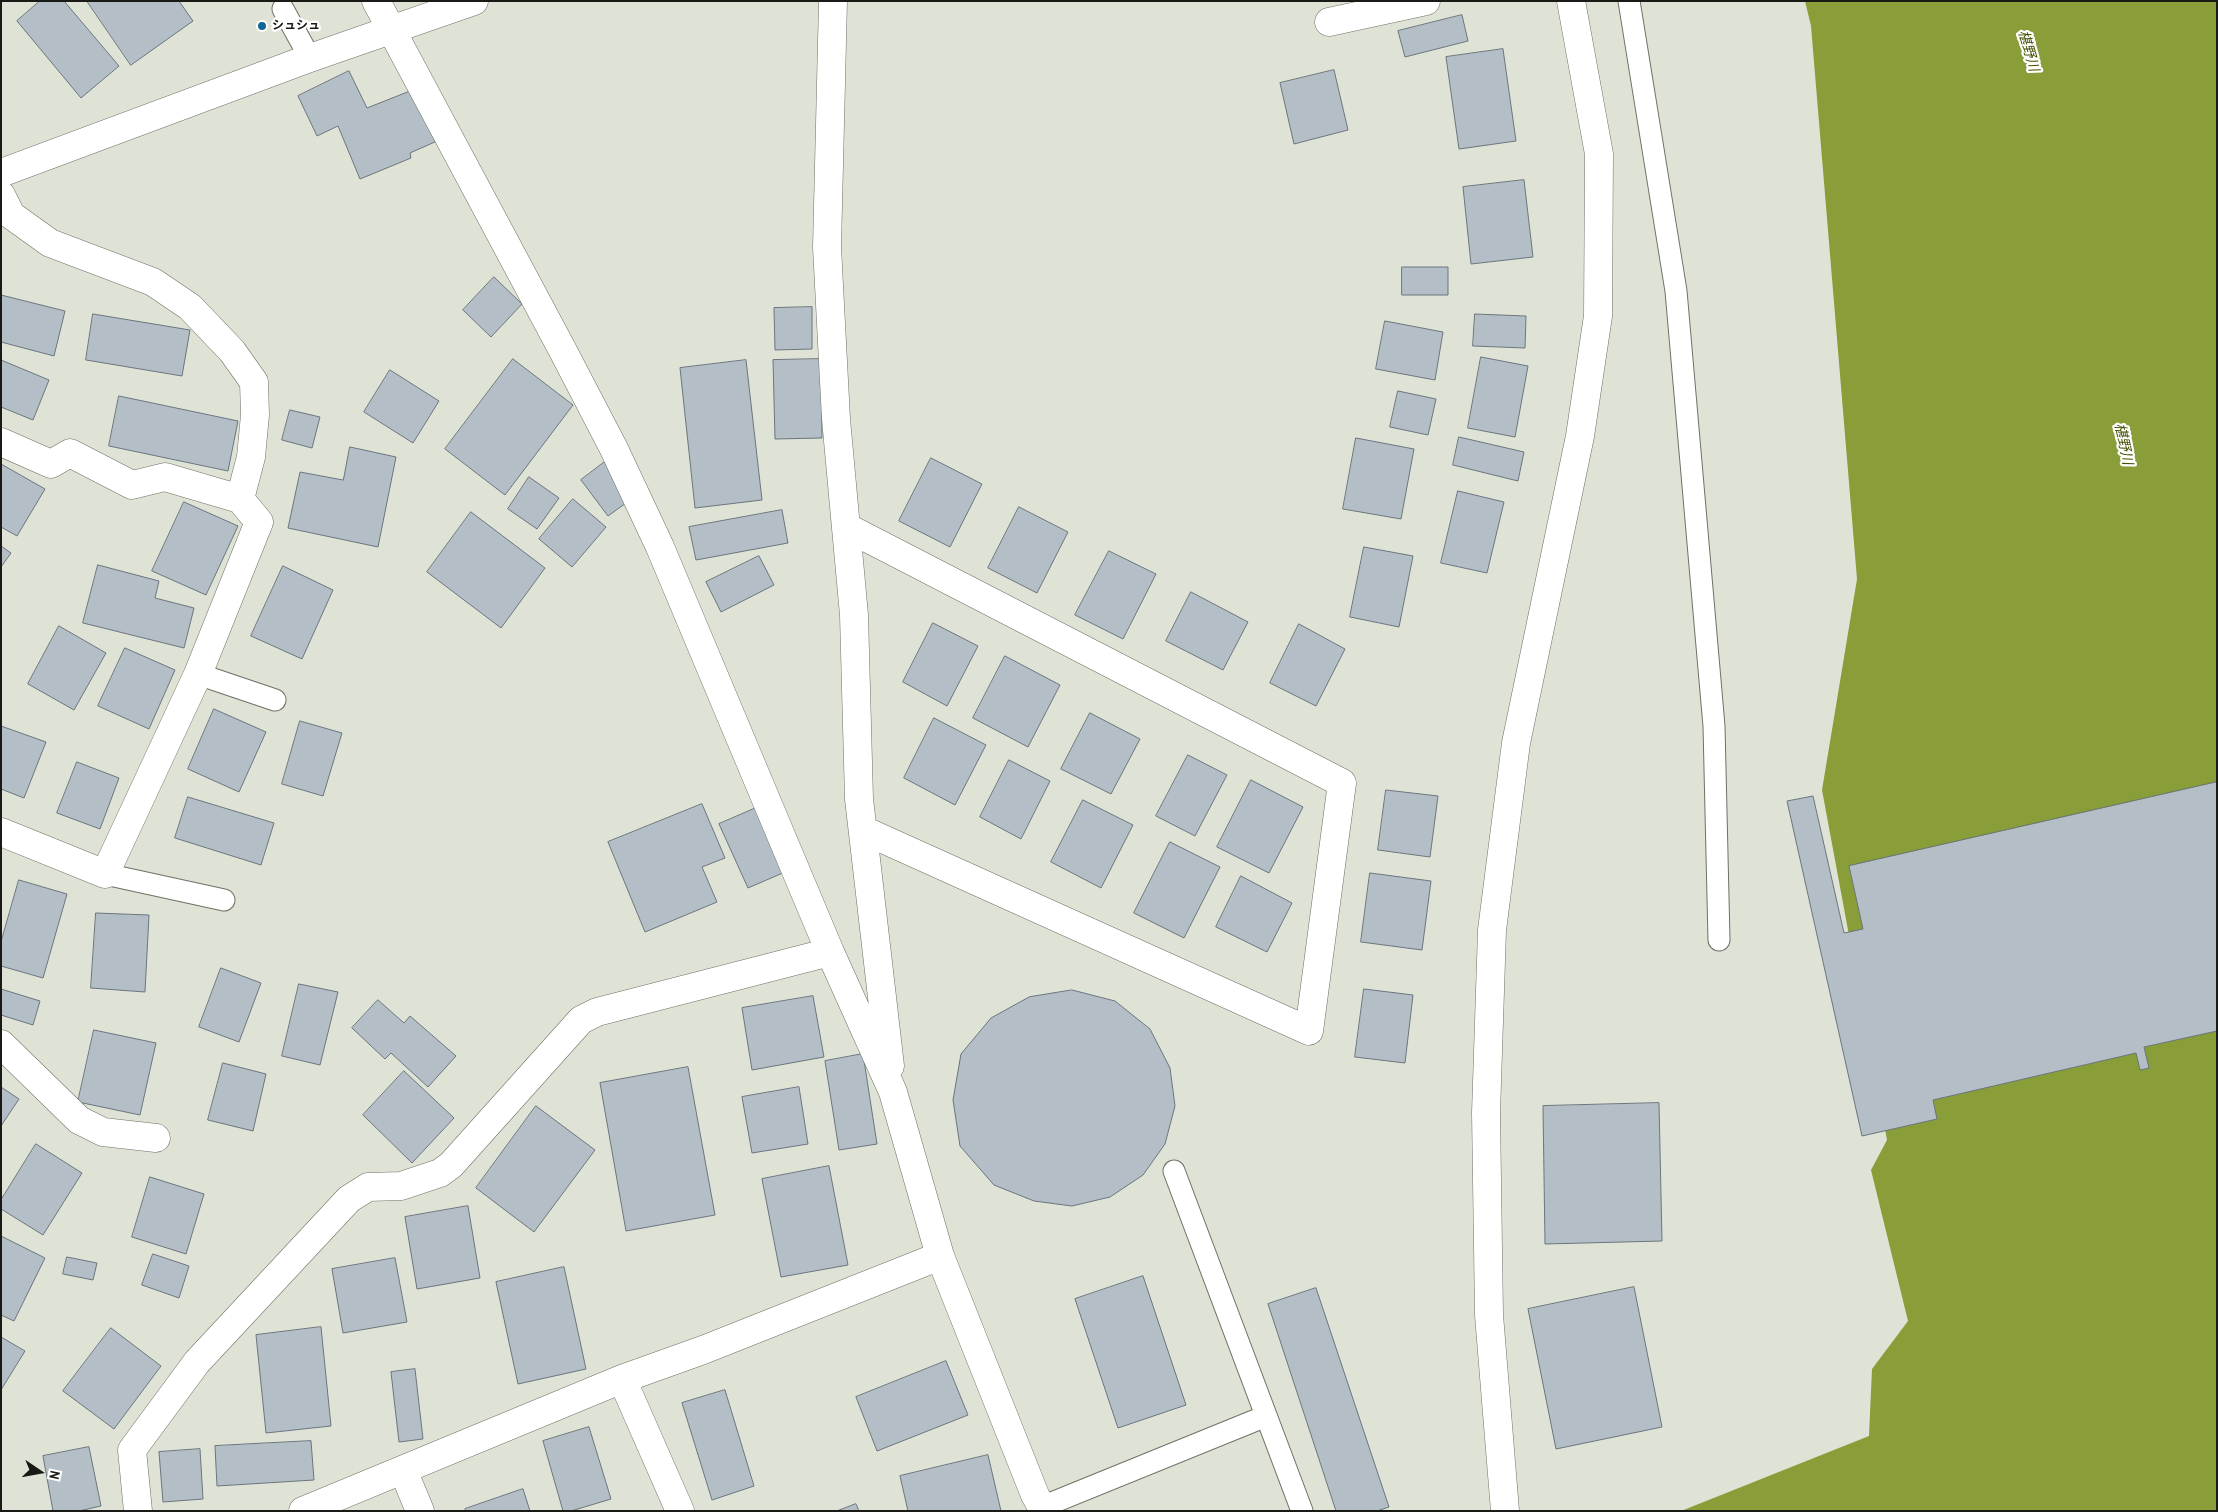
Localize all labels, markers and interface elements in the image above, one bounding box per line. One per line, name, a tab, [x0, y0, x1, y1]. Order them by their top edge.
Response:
place label: シュシュ	[272, 19, 320, 33]
marker: シュシュ	[256, 20, 268, 32]
water label: 椹野川	[2014, 28, 2042, 74]
water label: 椹野川	[2110, 422, 2136, 466]
north arrow	[15, 1447, 65, 1497]
text: N	[45, 1469, 64, 1481]

